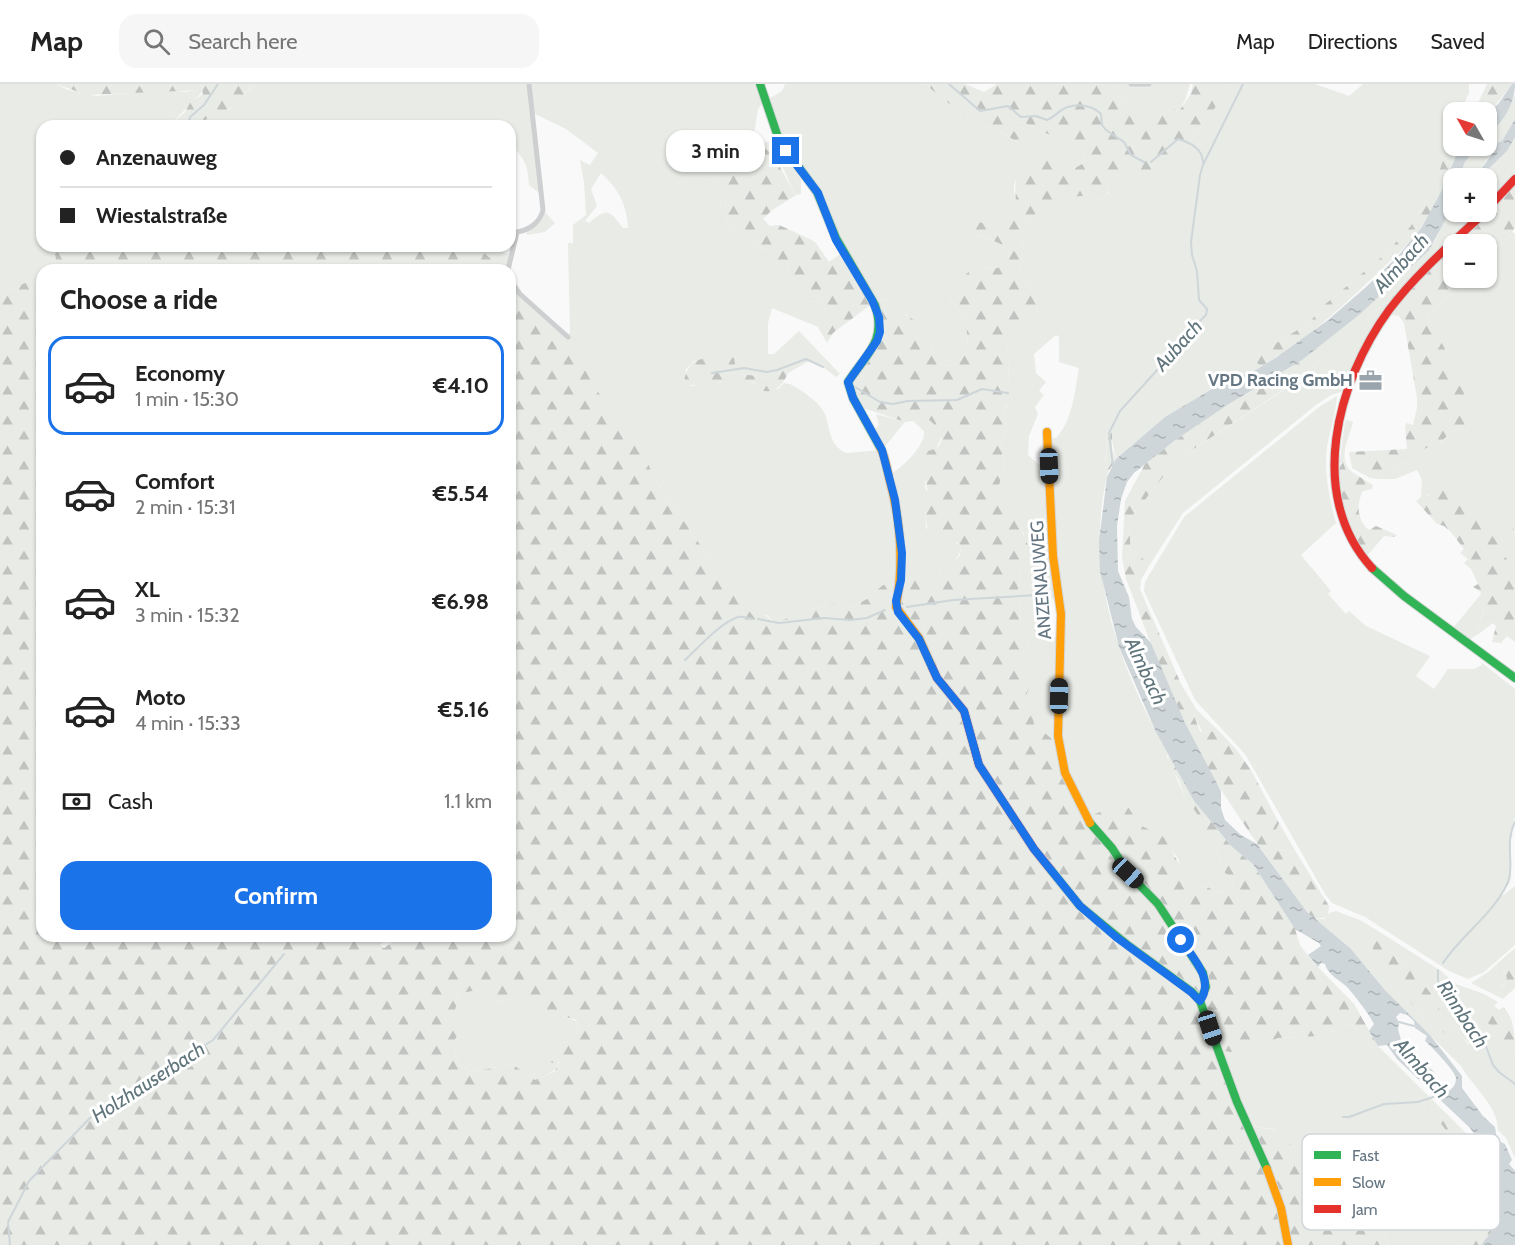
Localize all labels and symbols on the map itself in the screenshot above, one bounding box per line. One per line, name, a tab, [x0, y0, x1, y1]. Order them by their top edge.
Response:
north arrow	[1443, 102, 1497, 156]
callout: 3 min	[666, 130, 765, 172]
route end	[772, 137, 799, 164]
water label: Almbach	[1367, 228, 1434, 298]
water label: Aubach	[1148, 314, 1207, 376]
office icon: VPD Racing GmbH	[1358, 367, 1384, 393]
place label: VPD Racing GmbH	[1208, 369, 1353, 391]
car	[1039, 448, 1059, 484]
street label: ANZENAUWEG	[1026, 520, 1056, 640]
water label: Almbach	[1120, 633, 1172, 708]
car	[1050, 678, 1068, 714]
car	[1109, 854, 1147, 892]
route start	[1167, 926, 1194, 953]
water label: Rinnbach	[1432, 976, 1494, 1052]
car	[1196, 1008, 1224, 1048]
water label: Almbach	[1389, 1032, 1455, 1103]
water label: Holzhauserbach	[87, 1036, 209, 1128]
legend	[1302, 1134, 1500, 1230]
text: Fast	[1352, 1146, 1380, 1165]
text: Slow	[1352, 1173, 1386, 1192]
text: Jam	[1351, 1200, 1378, 1219]

